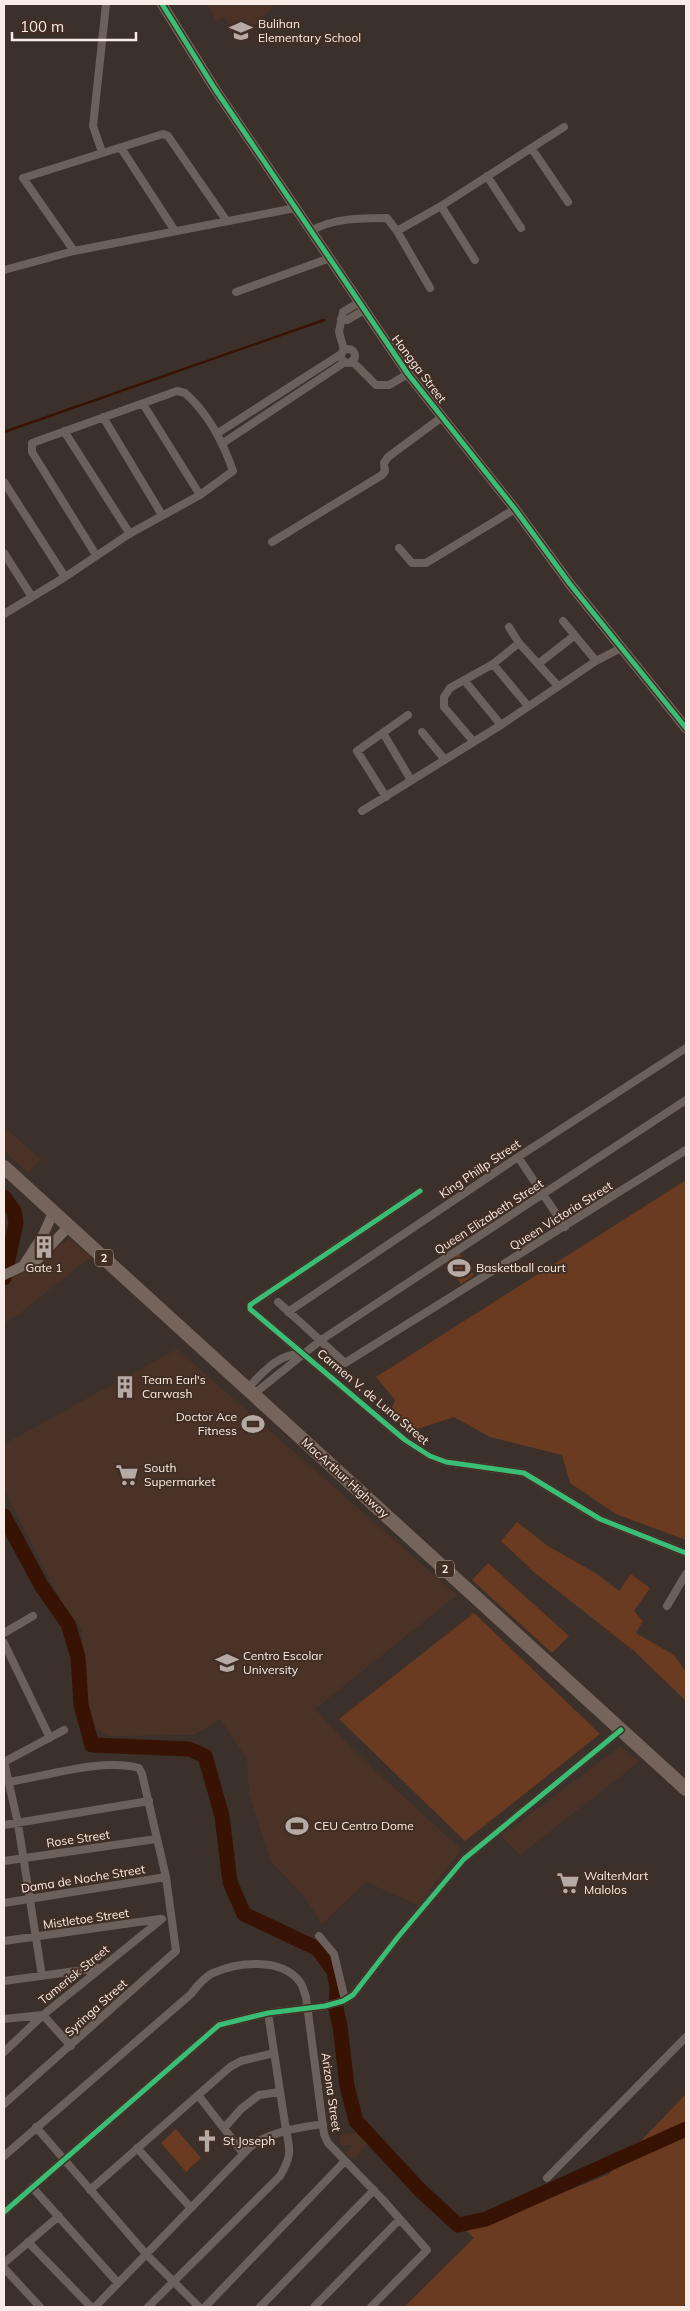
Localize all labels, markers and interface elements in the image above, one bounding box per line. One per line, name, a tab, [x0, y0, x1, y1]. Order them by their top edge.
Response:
scale bar	[12, 10, 136, 42]
place label: Bulihan Elementary School	[258, 16, 361, 45]
text: 100 m	[20, 17, 64, 36]
school or university icon: Bulihan Elementary School	[228, 18, 254, 44]
street label: Hangga Street	[389, 332, 450, 406]
street label: King Phillp Street	[436, 1136, 523, 1201]
street label: Queen Elizabeth Street	[431, 1176, 546, 1257]
street label: Queen Victoria Street	[507, 1178, 615, 1253]
building icon: Gate 1	[31, 1234, 57, 1260]
road number: 2	[95, 1250, 113, 1266]
sports icon: Basketball court	[446, 1255, 472, 1281]
place label: Gate 1	[26, 1260, 62, 1275]
place label: Basketball court	[476, 1260, 566, 1275]
street label: Carmen V. de Luna Street	[314, 1345, 432, 1448]
place label: Team Earl's Carwash	[142, 1372, 206, 1401]
building icon: Team Earl's Carwash	[112, 1374, 138, 1400]
place label: Doctor Ace Fitness	[176, 1409, 237, 1438]
sports icon: Doctor Ace Fitness	[240, 1411, 266, 1437]
street label: MacArthur Highway	[298, 1434, 393, 1521]
place label: South Supermarket	[144, 1460, 215, 1489]
supermarket icon: South Supermarket	[114, 1462, 140, 1488]
road number: 2	[436, 1560, 454, 1578]
place label: Centro Escolar University	[243, 1648, 323, 1677]
school or university icon: Centro Escolar University	[214, 1650, 240, 1676]
sports icon: CEU Centro Dome	[284, 1813, 310, 1839]
place label: CEU Centro Dome	[314, 1818, 414, 1833]
street label: Rose Street	[45, 1827, 111, 1850]
street label: Dama de Noche Street	[20, 1861, 146, 1896]
place label: WalterMart Malolos	[584, 1868, 648, 1897]
supermarket icon: WalterMart Malolos	[555, 1870, 581, 1896]
street label: Mistletoe Street	[42, 1905, 130, 1932]
street label: Tamerisk Street	[35, 1942, 112, 2008]
street label: Syringa Street	[61, 1976, 130, 2040]
street label: Arizona Street	[319, 2052, 344, 2132]
church icon: St Joseph	[194, 2128, 220, 2154]
place label: St Joseph	[223, 2133, 275, 2148]

